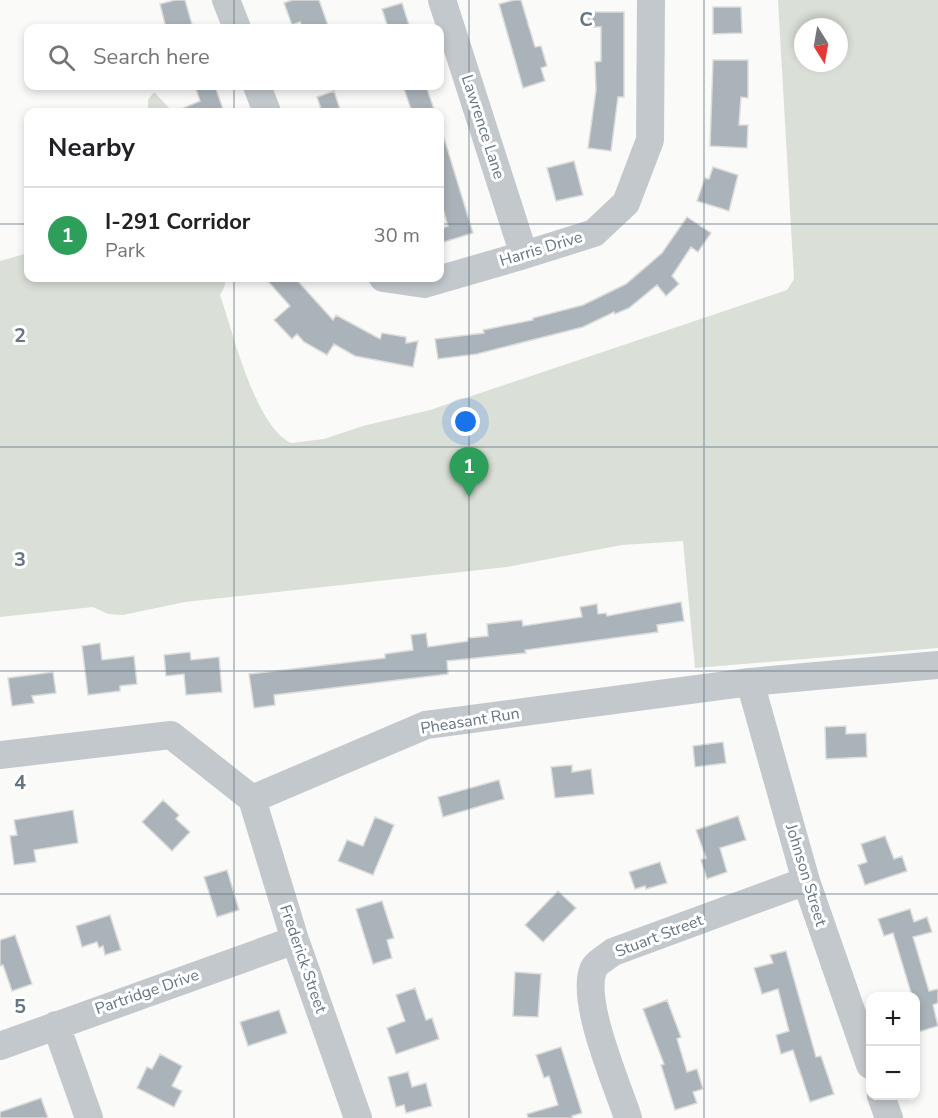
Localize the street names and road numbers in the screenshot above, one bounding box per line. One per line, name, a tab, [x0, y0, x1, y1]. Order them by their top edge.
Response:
street label: Lawrence Lane	[456, 72, 510, 182]
street label: Harris Drive	[497, 226, 585, 272]
street label: Pheasant Run	[419, 702, 521, 740]
street label: Johnson Street	[780, 820, 832, 929]
street label: Frederick Street	[274, 902, 332, 1016]
street label: Stuart Street	[612, 909, 706, 963]
street label: Partridge Drive	[92, 964, 202, 1020]

